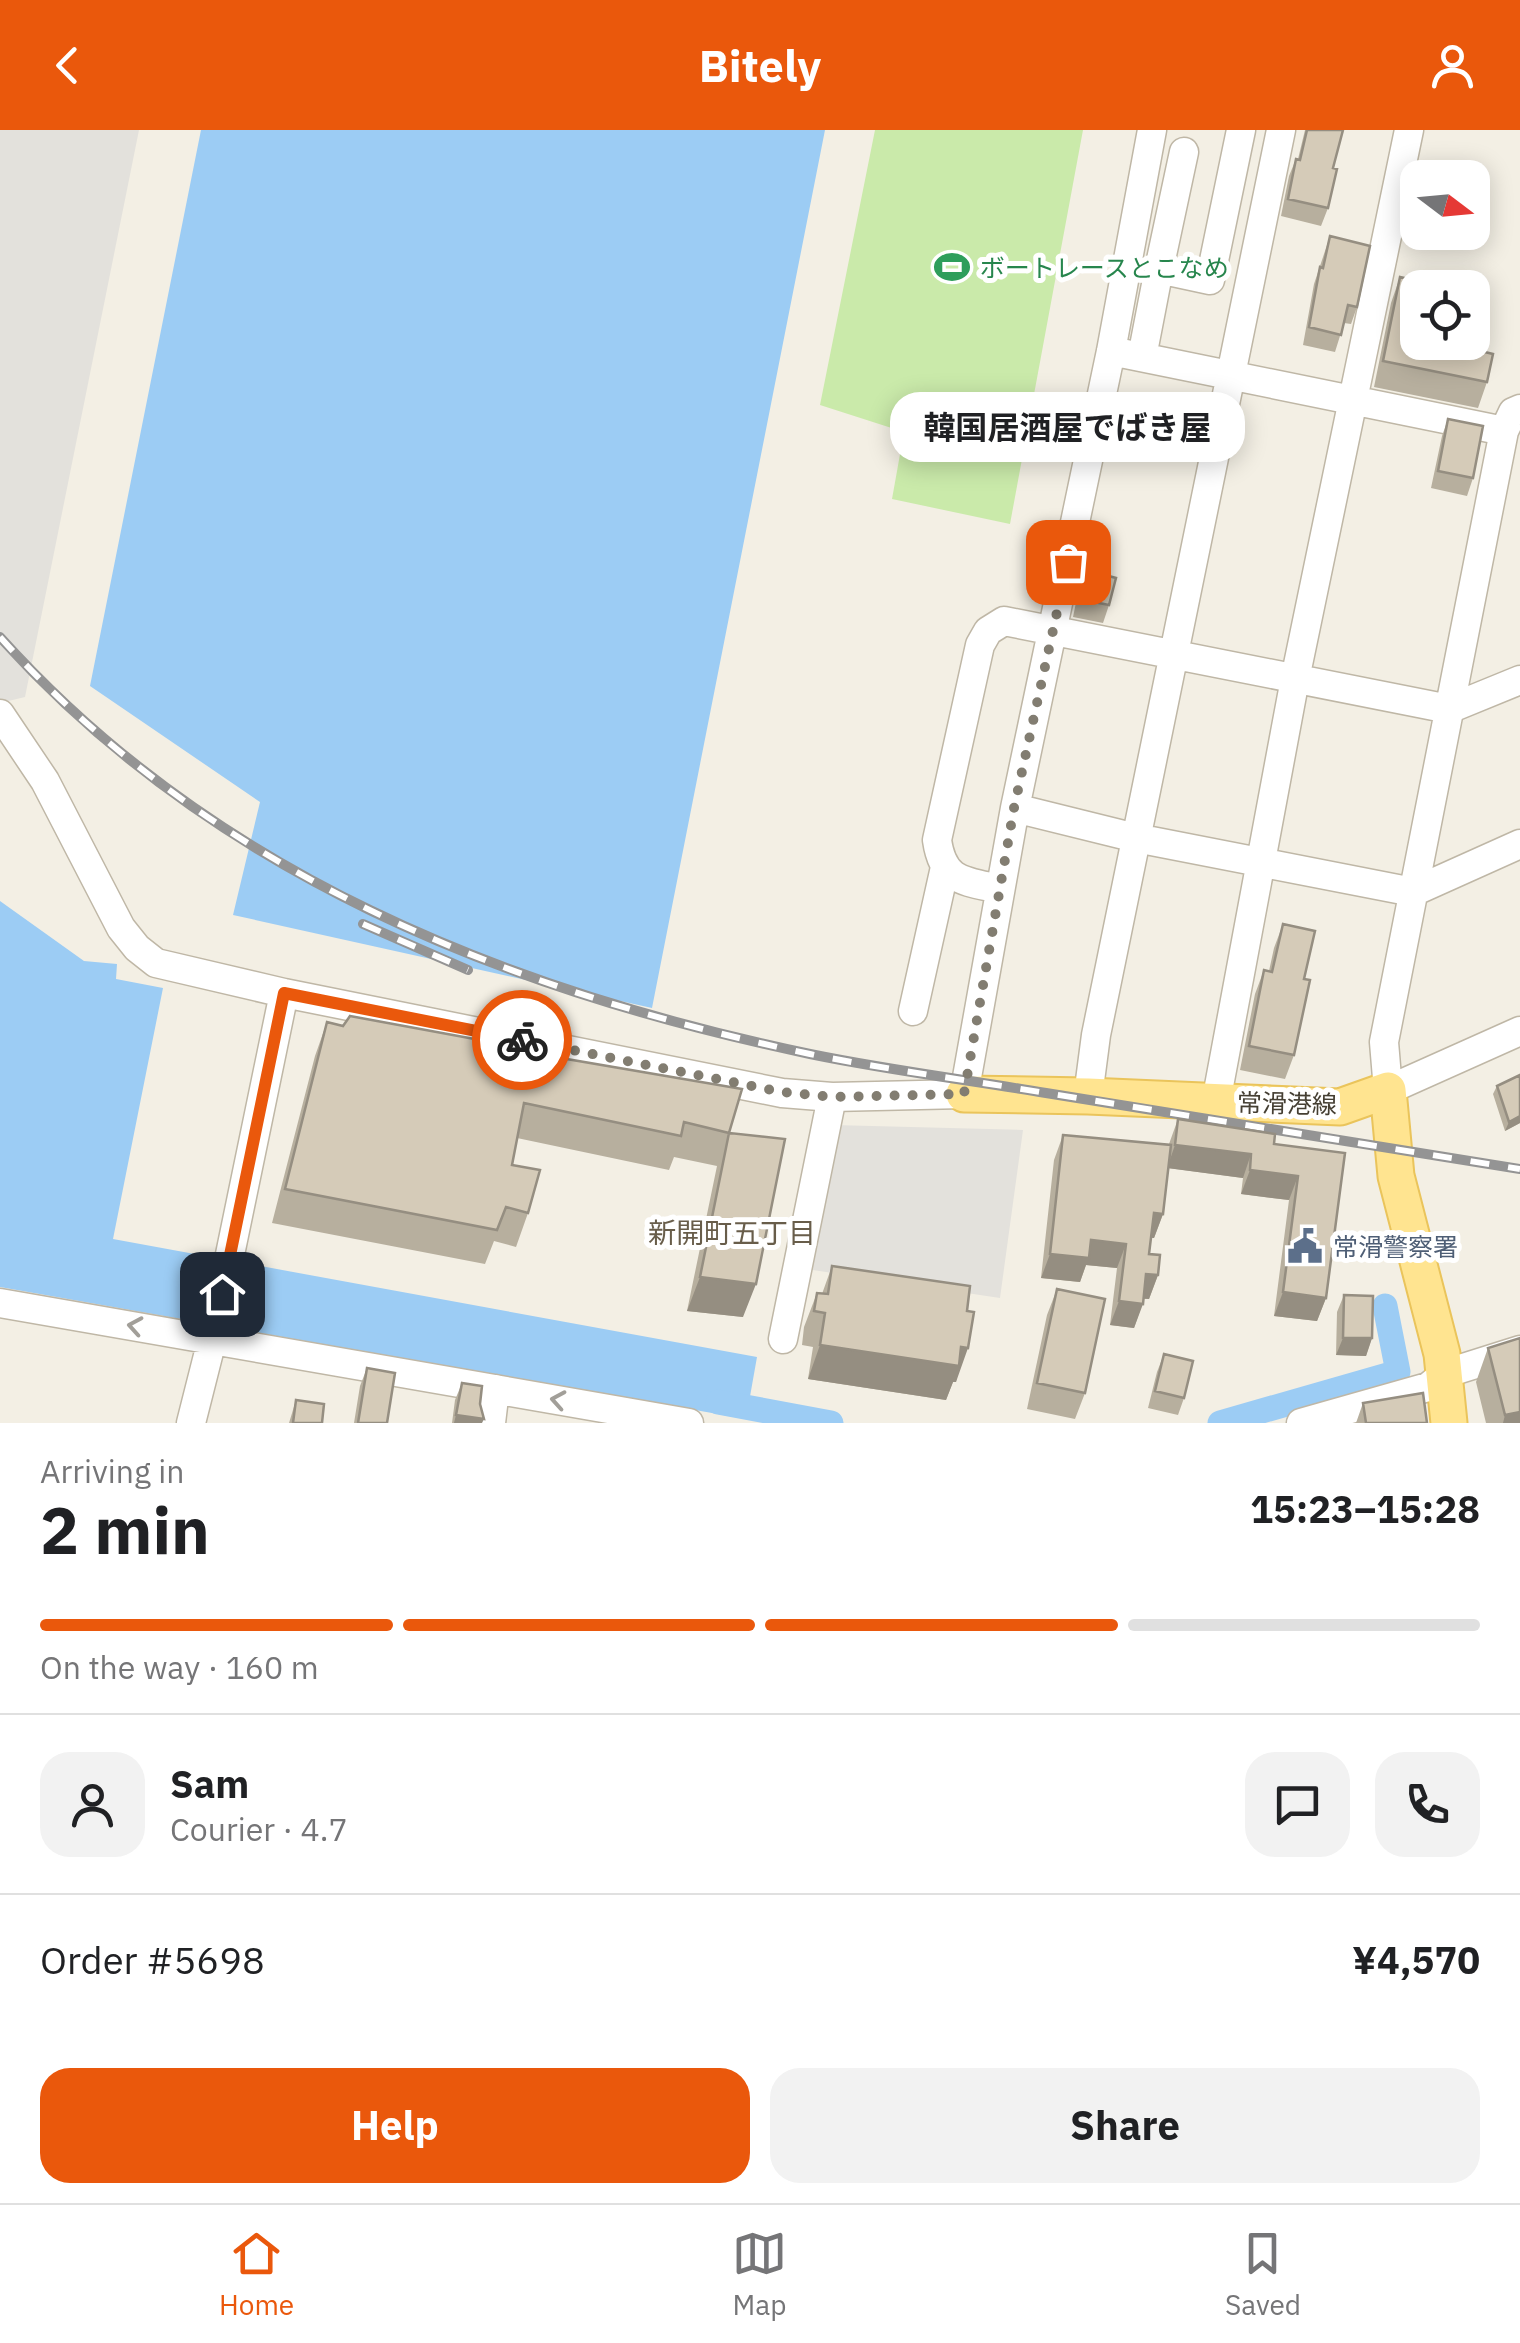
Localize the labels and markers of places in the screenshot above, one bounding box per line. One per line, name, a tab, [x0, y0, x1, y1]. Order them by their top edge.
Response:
sports icon: ボートレースとこなめ	[933, 248, 971, 286]
place label: ボートレースとこなめ	[980, 251, 1229, 284]
callout: 韓国居酒屋でばき屋	[890, 392, 1246, 462]
pin	[1026, 520, 1111, 605]
public building icon: 常滑警察署	[1286, 1227, 1324, 1265]
place label: 常滑警察署	[1333, 1230, 1458, 1263]
pin	[180, 1252, 265, 1337]

